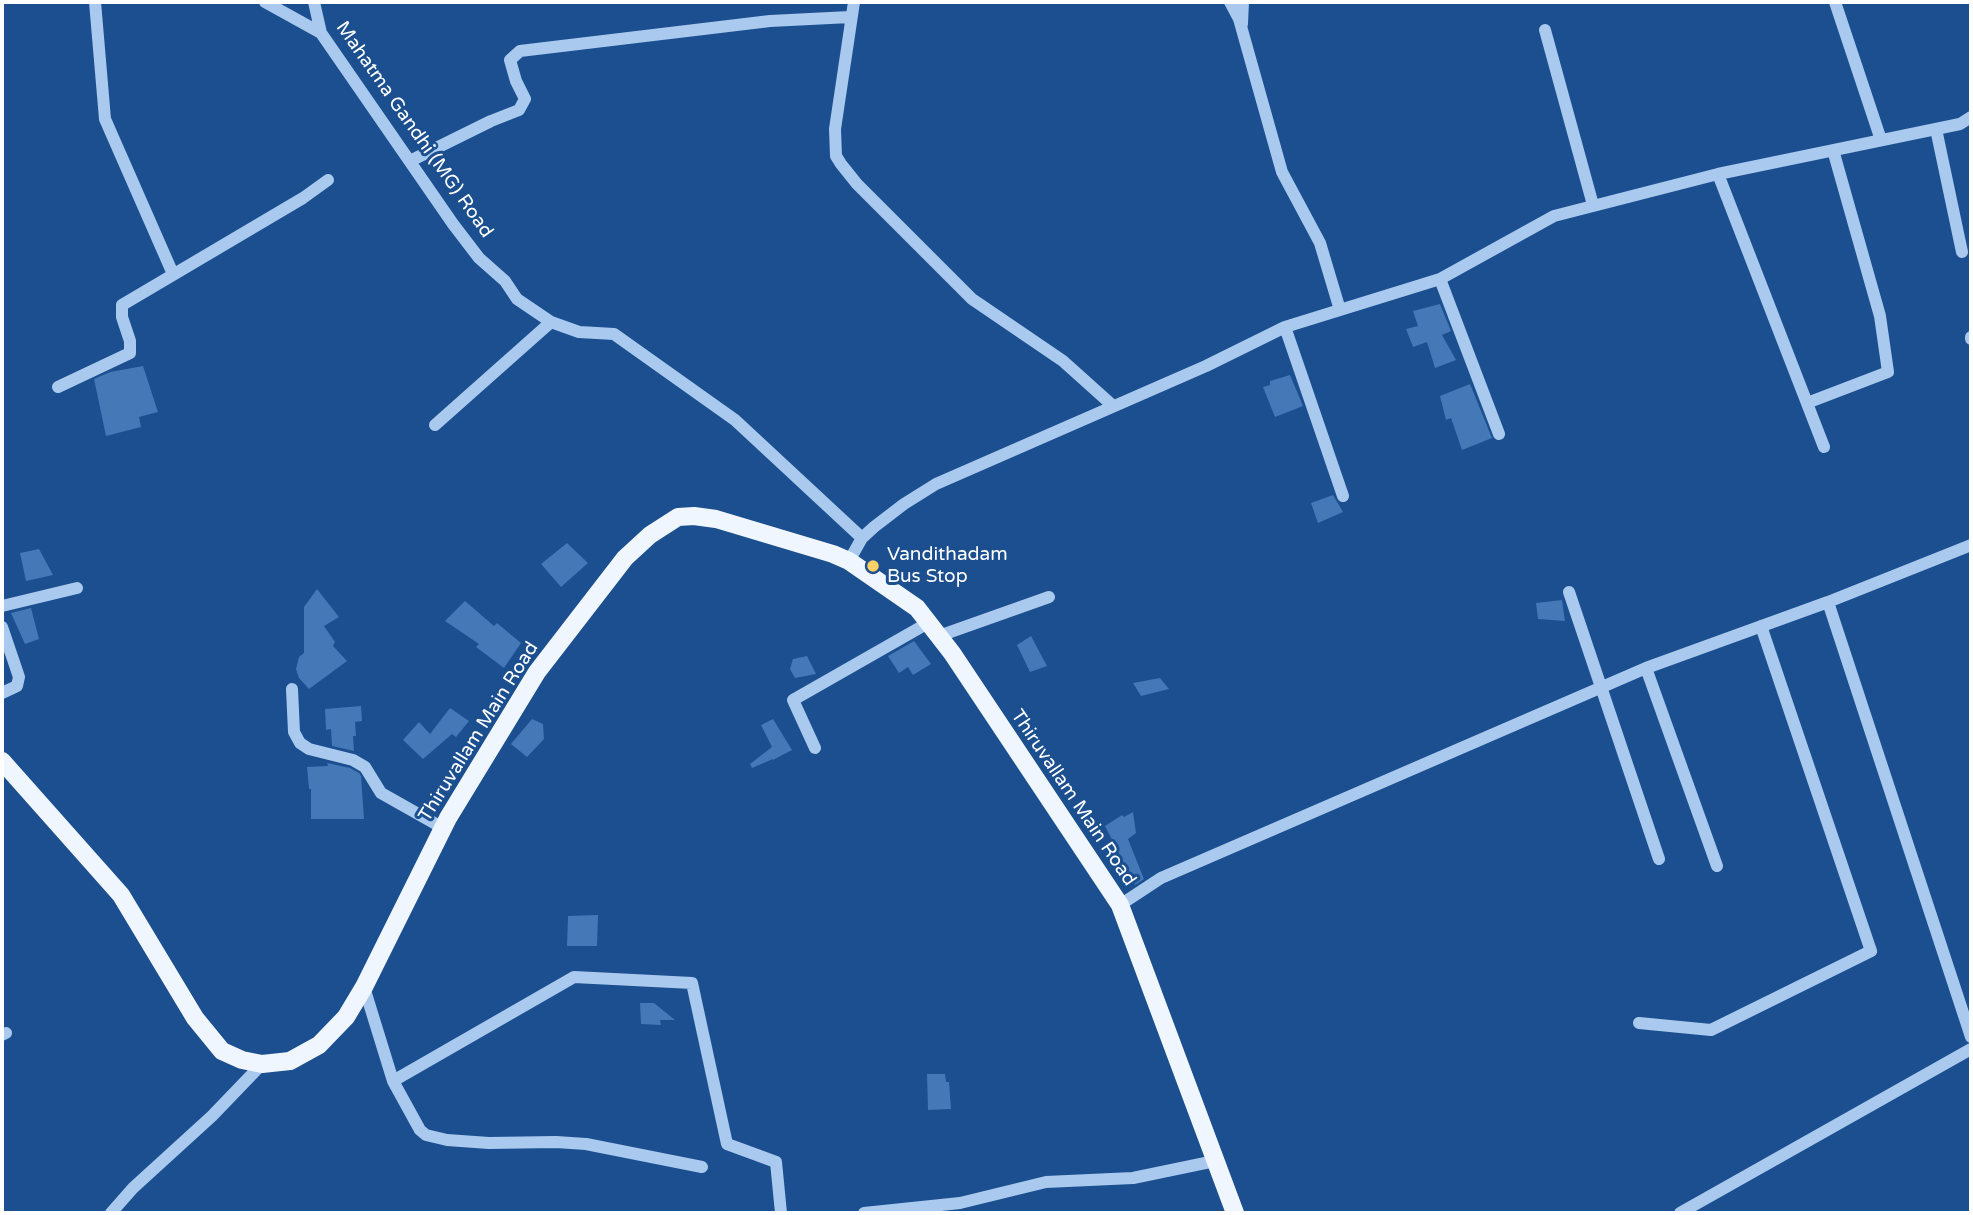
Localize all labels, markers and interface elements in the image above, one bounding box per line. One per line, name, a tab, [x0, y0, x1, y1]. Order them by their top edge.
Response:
street label: Mahatma Gandhi (MG) Road	[330, 17, 498, 243]
place label: Vandithadam Bus Stop	[887, 544, 1008, 588]
marker: Vandithadam Bus Stop	[865, 558, 881, 574]
street label: Thiruvallam Main Road	[414, 638, 544, 826]
street label: Thiruvallam Main Road	[1005, 705, 1141, 891]

